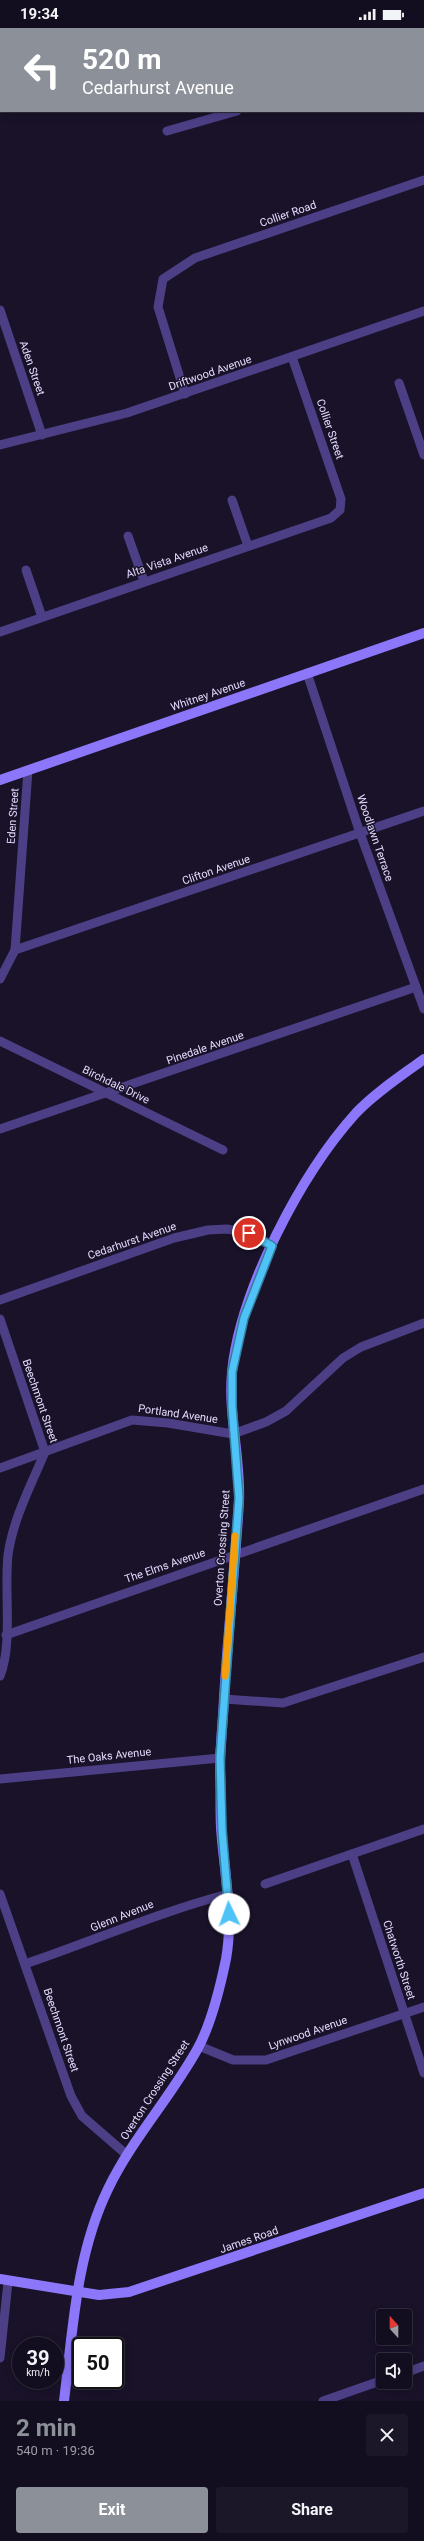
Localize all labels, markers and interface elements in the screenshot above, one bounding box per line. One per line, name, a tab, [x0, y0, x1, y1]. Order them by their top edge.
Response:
text: 19:34	[20, 5, 59, 23]
text: 520 m	[82, 43, 161, 76]
icon: left	[16, 44, 68, 96]
text: Cedarhurst Avenue	[82, 77, 234, 98]
street label: Collier Road	[258, 198, 318, 230]
street label: Aden Street	[17, 339, 48, 397]
street label: Driftwood Avenue	[167, 353, 253, 393]
street label: Collier Street	[314, 397, 346, 461]
street label: Alta Vista Avenue	[124, 541, 210, 581]
street label: Whitney Avenue	[169, 676, 247, 714]
street label: Eden Street	[5, 787, 21, 844]
street label: Woodlawn Terrace	[354, 793, 396, 883]
street label: Clifton Avenue	[180, 852, 252, 888]
street label: Pinedale Avenue	[165, 1029, 246, 1067]
street label: Birchdale Drive	[80, 1063, 152, 1107]
pin	[232, 1216, 266, 1250]
street label: Cedarhurst Avenue	[86, 1220, 178, 1262]
icon: arrive	[238, 1222, 260, 1244]
street label: Beechmont Street	[20, 1357, 61, 1445]
street label: Portland Avenue	[137, 1402, 219, 1426]
street label: Overton Crossing Street	[211, 1489, 233, 1606]
street label: The Elms Avenue	[123, 1546, 207, 1586]
street label: The Oaks Avenue	[66, 1745, 152, 1767]
position arrow	[208, 1893, 250, 1935]
street label: Glenn Avenue	[89, 1897, 156, 1935]
street label: Chatworth Street	[380, 1919, 418, 2002]
street label: Beechmont Street	[41, 1986, 82, 2074]
street label: Lynwood Avenue	[267, 2013, 349, 2053]
street label: Overton Crossing Street	[118, 2037, 192, 2142]
street label: James Road	[218, 2224, 280, 2256]
north arrow	[376, 2309, 412, 2345]
map controls	[376, 2309, 412, 2389]
speed limit sign: 50	[72, 2337, 124, 2389]
text: 39	[27, 2346, 49, 2370]
button: sound	[376, 2353, 412, 2389]
text: km/h	[26, 2367, 50, 2378]
text: 2 min	[16, 2414, 76, 2442]
button: close	[366, 2414, 408, 2456]
text: 540 m · 19:36	[16, 2443, 95, 2458]
button: Exit	[16, 2487, 208, 2533]
button: Share	[216, 2487, 408, 2533]

